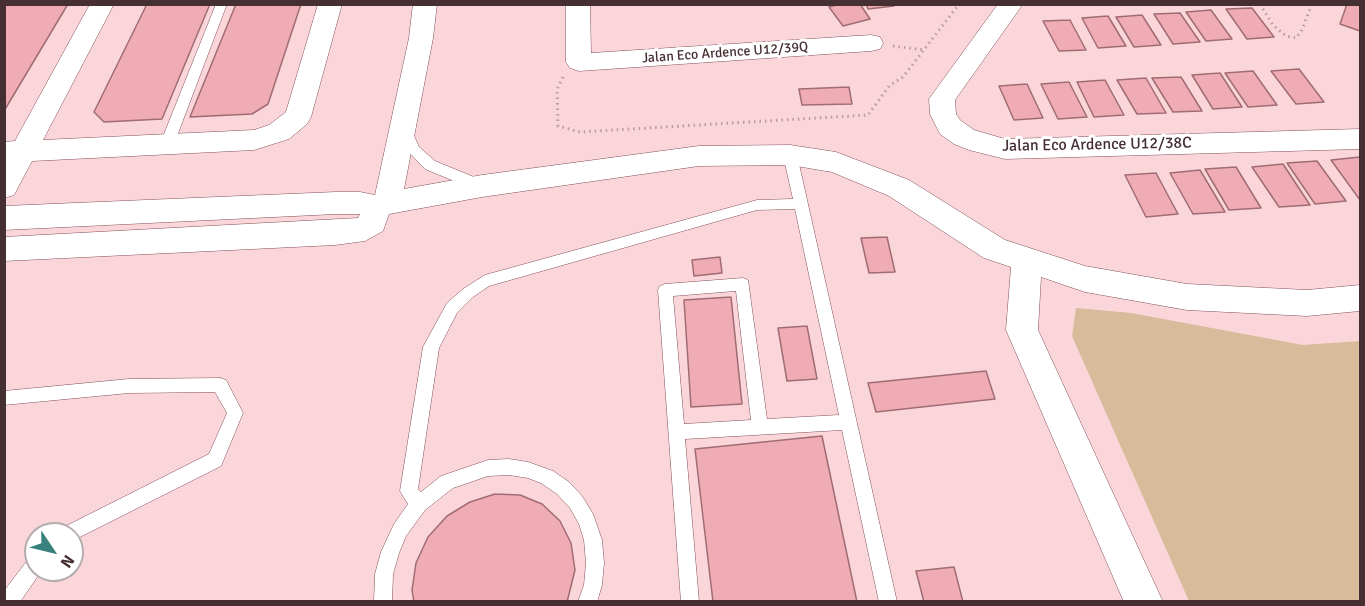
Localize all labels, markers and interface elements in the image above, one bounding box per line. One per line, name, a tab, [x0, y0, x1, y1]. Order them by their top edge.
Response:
street label: Jalan Eco Ardence U12/39Q	[641, 39, 809, 67]
street label: Jalan Eco Ardence U12/38C	[1002, 134, 1192, 156]
north arrow	[24, 522, 84, 582]
text: N	[56, 551, 78, 571]

